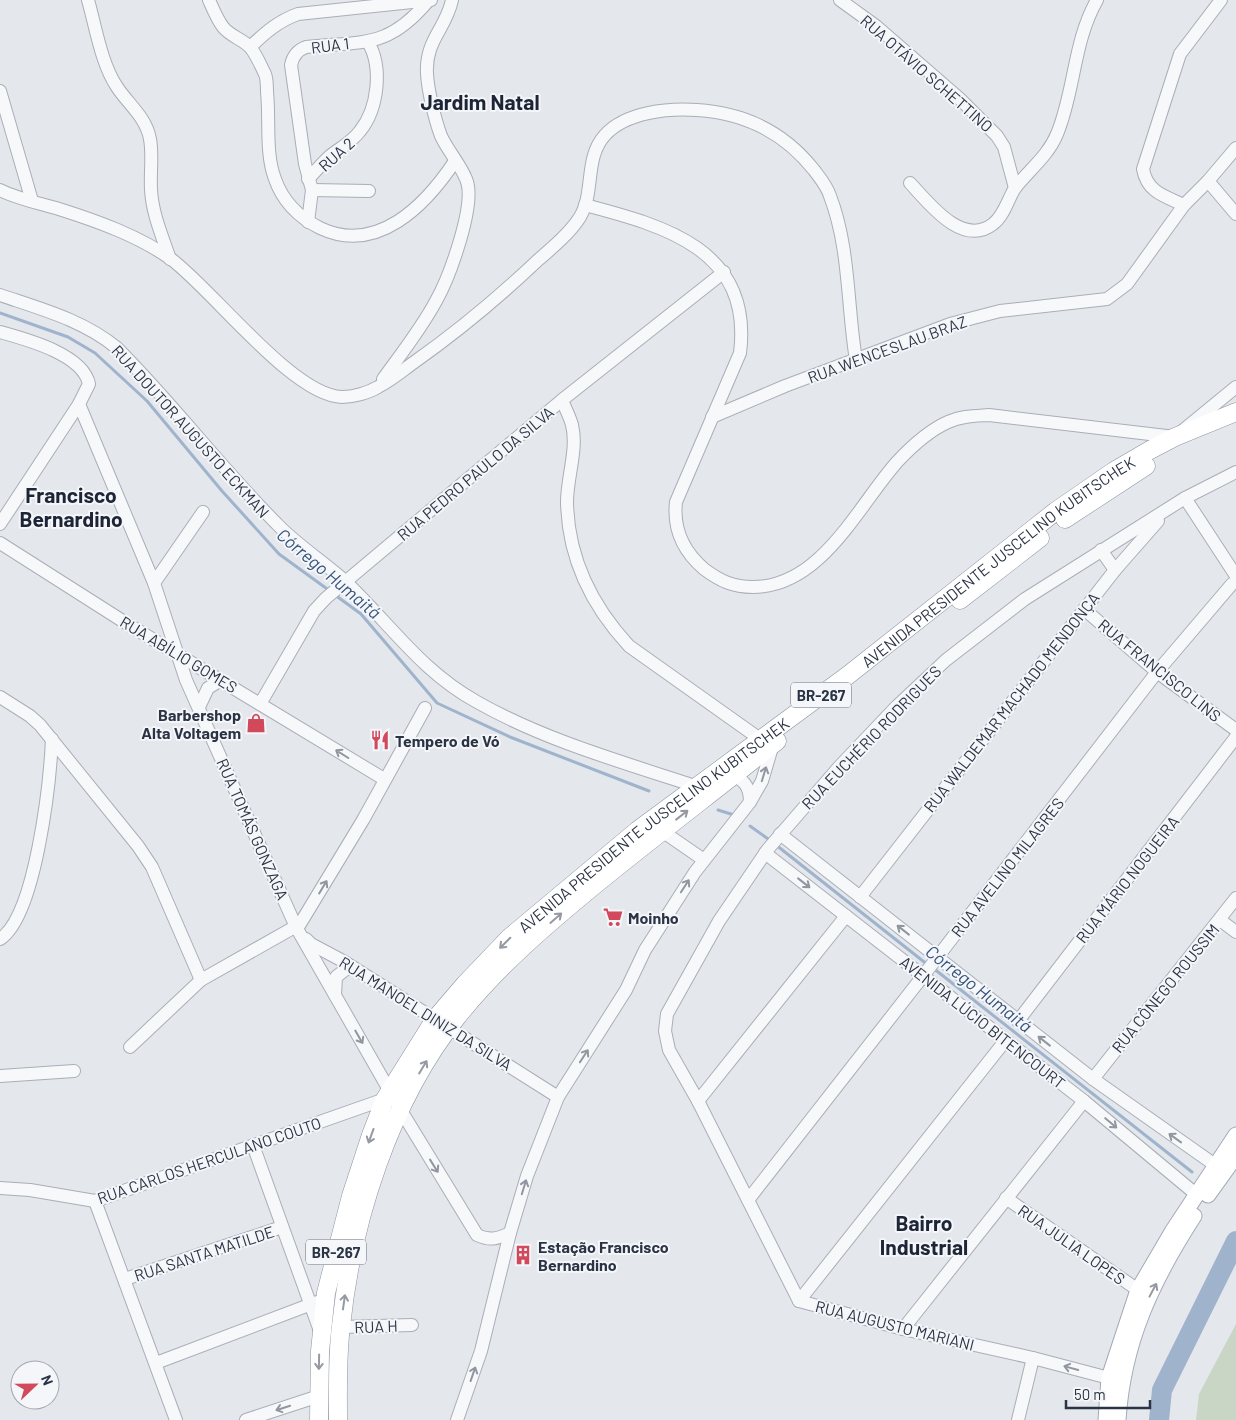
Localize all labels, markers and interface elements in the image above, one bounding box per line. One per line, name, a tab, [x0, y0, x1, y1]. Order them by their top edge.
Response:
street label: RUA OTÁVIO SCHETTINO	[857, 10, 997, 136]
street label: RUA 1	[310, 33, 350, 57]
district label: Jardim Natal	[420, 89, 540, 114]
street label: RUA 2	[314, 133, 358, 175]
street label: RUA WENCESLAU BRAZ	[805, 311, 969, 387]
street label: RUA DOUTOR AUGUSTO ECKMAN	[108, 341, 274, 521]
street label: RUA PEDRO PAULO DA SILVA	[393, 402, 557, 544]
street label: AVENIDA PRESIDENTE JUSCELINO KUBITSCHEK	[857, 452, 1138, 671]
district label: Francisco Bernardino	[19, 482, 123, 531]
water label: Córrego Humaitá	[273, 523, 385, 623]
street label: RUA WALDEMAR MACHADO MENDONÇA	[919, 588, 1103, 816]
street label: RUA ABÍLIO GOMES	[117, 611, 241, 697]
street label: RUA FRANCISCO LINS	[1095, 615, 1225, 725]
street label: RUA EUCHÉRIO RODRIGUES	[797, 661, 945, 813]
road number: BR-267	[791, 682, 851, 708]
place label: Barbershop Alta Voltagem	[141, 705, 241, 742]
shop icon: Barbershop Alta Voltagem	[245, 712, 267, 734]
street label: AVENIDA PRESIDENTE JUSCELINO KUBITSCHEK	[514, 713, 792, 936]
restaurant icon: Tempero de Vó	[369, 729, 391, 751]
place label: Tempero de Vó	[395, 731, 500, 750]
one-way arrow	[336, 748, 350, 758]
street label: RUA TOMÁS GONZAGA	[213, 755, 293, 903]
one-way arrow	[760, 766, 770, 782]
street label: RUA AVELINO MILAGRES	[947, 794, 1067, 940]
one-way arrow	[675, 810, 688, 821]
street label: RUA MÁRIO NOGUEIRA	[1071, 811, 1183, 946]
one-way arrow	[797, 878, 811, 888]
one-way arrow	[318, 880, 328, 894]
one-way arrow	[680, 880, 690, 894]
supermarket icon: Moinho	[602, 906, 624, 928]
place label: Moinho	[628, 908, 679, 927]
one-way arrow	[549, 912, 562, 923]
street label: RUA CÔNEGO ROUSSIM	[1107, 920, 1223, 1056]
one-way arrow	[896, 924, 909, 935]
one-way arrow	[499, 936, 511, 949]
water label: Córrego Humaitá	[922, 940, 1037, 1036]
street label: RUA MANOEL DINIZ DA SILVA	[336, 952, 516, 1074]
street label: AVENIDA LÚCIO BITENCOURT	[897, 952, 1069, 1092]
one-way arrow	[354, 1030, 364, 1045]
one-way arrow	[1037, 1036, 1051, 1046]
one-way arrow	[579, 1049, 590, 1063]
one-way arrow	[418, 1061, 428, 1075]
street label: RUA CARLOS HERCULANO COUTO	[95, 1113, 323, 1207]
one-way arrow	[1104, 1118, 1117, 1129]
one-way arrow	[366, 1128, 375, 1144]
one-way arrow	[1168, 1133, 1182, 1143]
one-way arrow	[430, 1158, 440, 1172]
one-way arrow	[519, 1179, 529, 1195]
street label: RUA JULIA LOPES	[1015, 1200, 1129, 1288]
district label: Bairro Industrial	[880, 1210, 968, 1259]
street label: RUA SANTA MATILDE	[132, 1221, 276, 1285]
place label: Estação Francisco Bernardino	[538, 1237, 669, 1274]
road number: BR-267	[306, 1240, 366, 1264]
building icon: Estação Francisco Bernardino	[512, 1244, 534, 1266]
one-way arrow	[1148, 1282, 1158, 1297]
one-way arrow	[339, 1294, 349, 1310]
street label: RUA AUGUSTO MARIANI	[814, 1296, 976, 1354]
street label: RUA H	[354, 1316, 398, 1336]
one-way arrow	[314, 1354, 324, 1370]
north arrow	[10, 1360, 60, 1410]
one-way arrow	[1063, 1363, 1079, 1372]
one-way arrow	[469, 1366, 479, 1382]
text: N	[38, 1372, 57, 1387]
scale bar	[1066, 1378, 1150, 1410]
text: 50 m	[1074, 1385, 1106, 1403]
one-way arrow	[275, 1404, 291, 1413]

